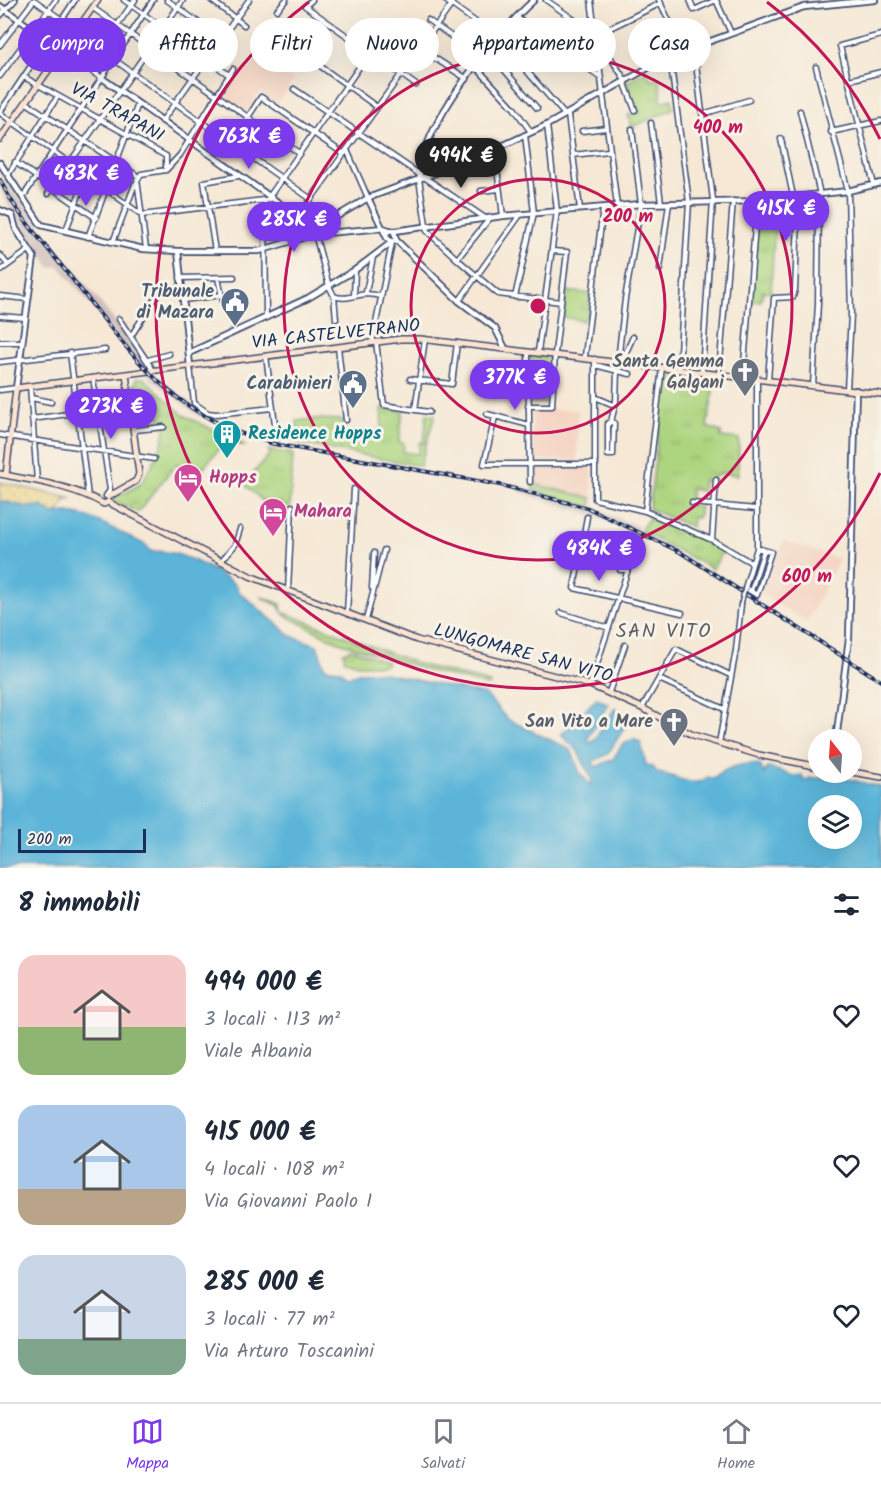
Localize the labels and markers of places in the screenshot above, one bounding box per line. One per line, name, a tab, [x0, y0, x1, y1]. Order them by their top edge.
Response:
pin: 763K €	[200, 119, 298, 170]
pin: 494K €	[412, 138, 510, 189]
pin: 483K €	[37, 156, 135, 207]
pin: 415K €	[737, 191, 835, 242]
pin: 285K €	[245, 202, 343, 253]
place label: Tribunale di Mazara	[136, 278, 214, 328]
public building icon: Tribunale di Mazara	[219, 286, 251, 328]
centre of rings	[528, 296, 548, 316]
place label: Santa Gemma Galgani	[612, 348, 724, 398]
church icon: Santa Gemma Galgani	[729, 356, 761, 398]
pin: 377K €	[466, 360, 564, 411]
public building icon: Carabinieri	[337, 368, 369, 410]
place label: Carabinieri	[247, 370, 332, 399]
pin: 273K €	[62, 389, 160, 440]
building icon: Residence Hopps	[211, 418, 243, 460]
place label: Residence Hopps	[248, 420, 382, 449]
hotel icon: Hopps	[172, 462, 204, 504]
place label: Hopps	[209, 464, 257, 493]
hotel icon: Mahara	[257, 496, 289, 538]
place label: Mahara	[294, 498, 352, 527]
pin: 484K €	[550, 531, 648, 582]
church icon: San Vito a Mare	[658, 706, 690, 748]
place label: San Vito a Mare	[525, 708, 653, 737]

